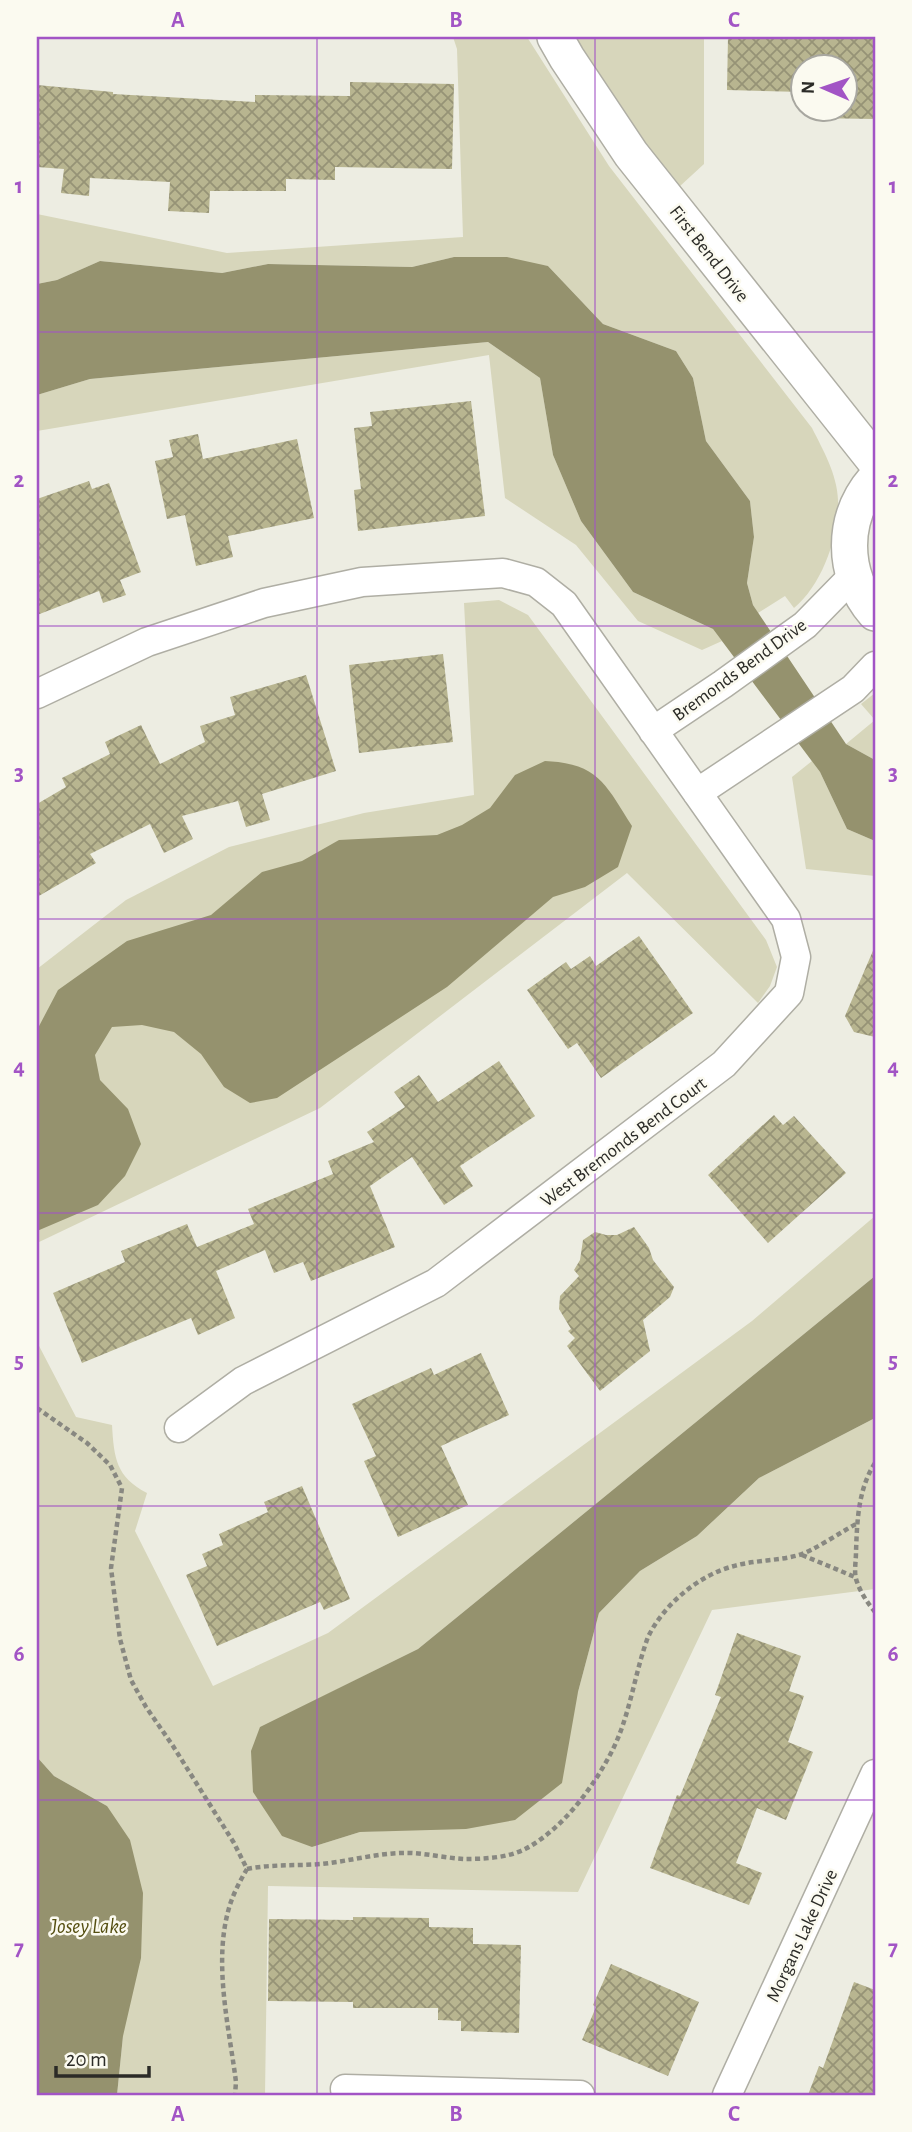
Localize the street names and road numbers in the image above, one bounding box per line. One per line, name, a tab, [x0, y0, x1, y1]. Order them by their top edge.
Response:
street label: First Bend Drive	[666, 202, 752, 306]
street label: Bremonds Bend Drive	[670, 615, 810, 725]
street label: West Bremonds Bend Court	[537, 1074, 710, 1211]
street label: Morgans Lake Drive	[763, 1866, 841, 2005]

